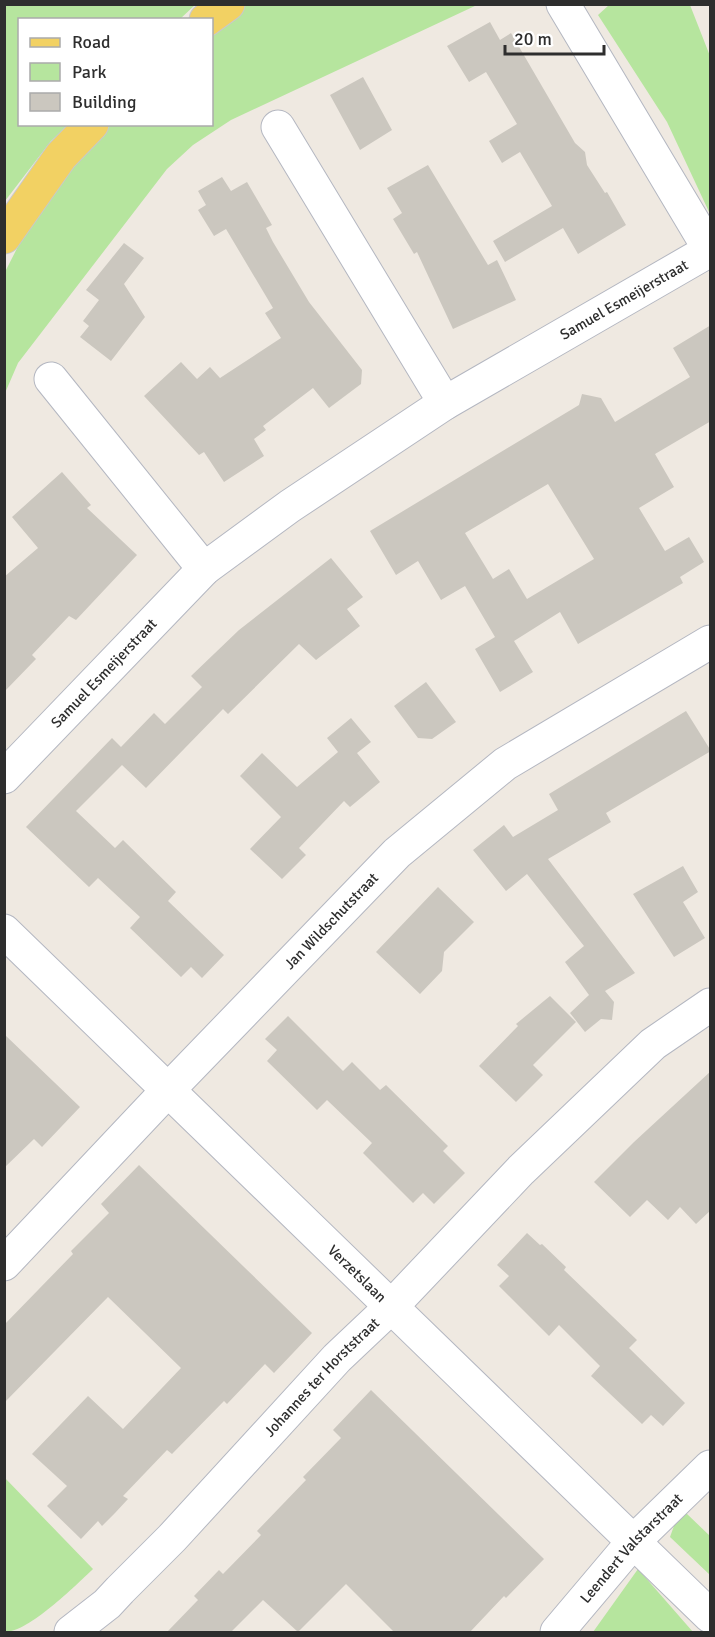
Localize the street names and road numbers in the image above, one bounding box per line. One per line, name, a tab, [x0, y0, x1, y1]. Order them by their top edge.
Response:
street label: Samuel Esmeijerstraat	[557, 256, 691, 344]
street label: Samuel Esmeijerstraat	[47, 615, 160, 732]
street label: Jan Wildschutstraat	[281, 869, 382, 973]
street label: Verzetslaan	[324, 1241, 390, 1306]
street label: Johannes ter Horststraat	[260, 1314, 383, 1440]
street label: Leendert Valstarstraat	[576, 1490, 686, 1607]

